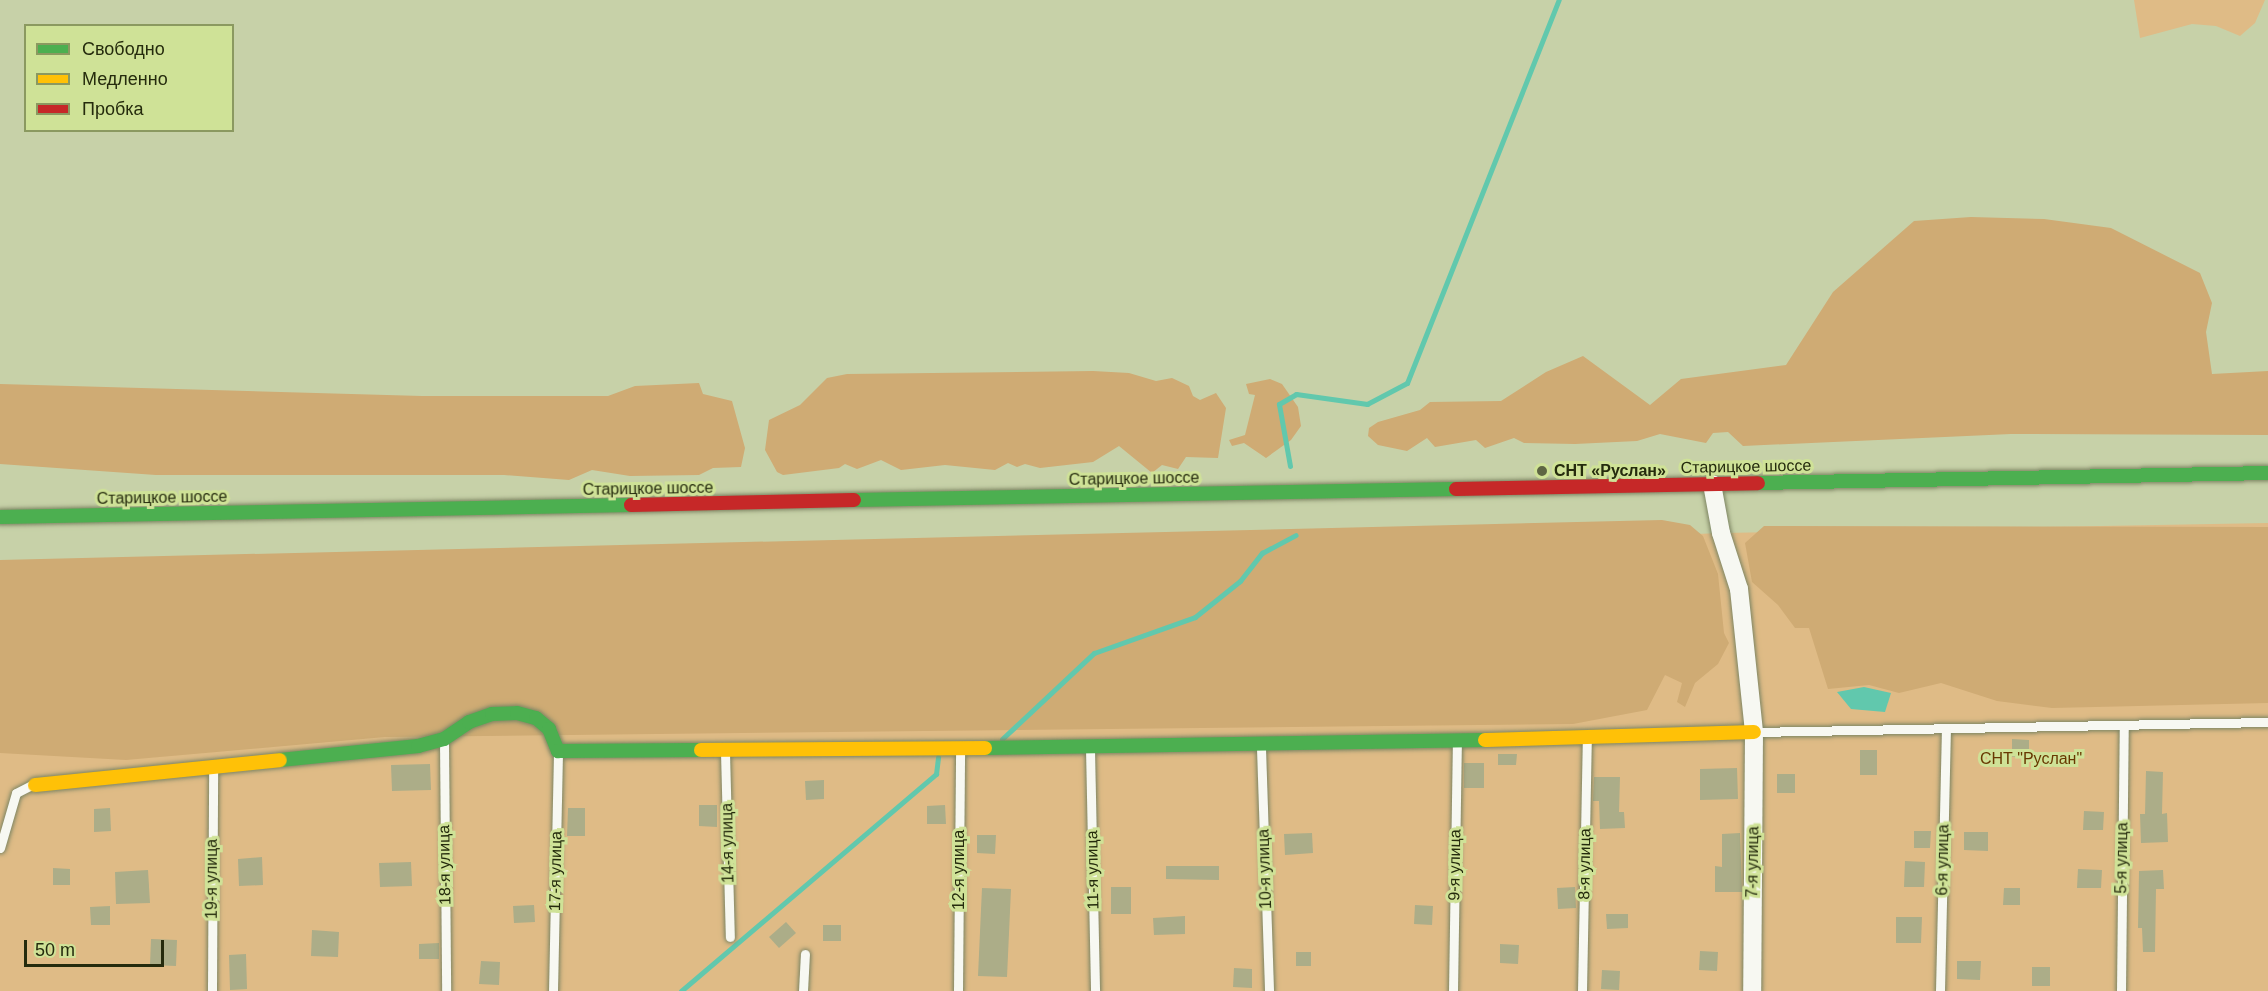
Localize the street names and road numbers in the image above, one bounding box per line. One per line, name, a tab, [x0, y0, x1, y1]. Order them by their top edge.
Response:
street label: Старицкое шоссе	[1681, 456, 1811, 478]
street label: Старицкое шоссе	[1069, 468, 1199, 490]
street label: Старицкое шоссе	[583, 478, 713, 500]
street label: Старицкое шоссе	[97, 487, 227, 509]
street label: 14-я улица	[718, 803, 738, 883]
street label: 5-я улица	[2112, 822, 2132, 894]
street label: 6-я улица	[1933, 824, 1953, 896]
street label: 18-я улица	[435, 825, 455, 905]
street label: 7-я улица	[1743, 826, 1763, 898]
street label: 8-я улица	[1575, 828, 1595, 900]
street label: 10-я улица	[1254, 829, 1276, 909]
street label: 9-я улица	[1445, 829, 1465, 901]
street label: 12-я улица	[949, 830, 969, 910]
street label: 11-я улица	[1083, 830, 1103, 910]
street label: 17-я улица	[546, 831, 566, 911]
street label: 19-я улица	[202, 839, 222, 919]

